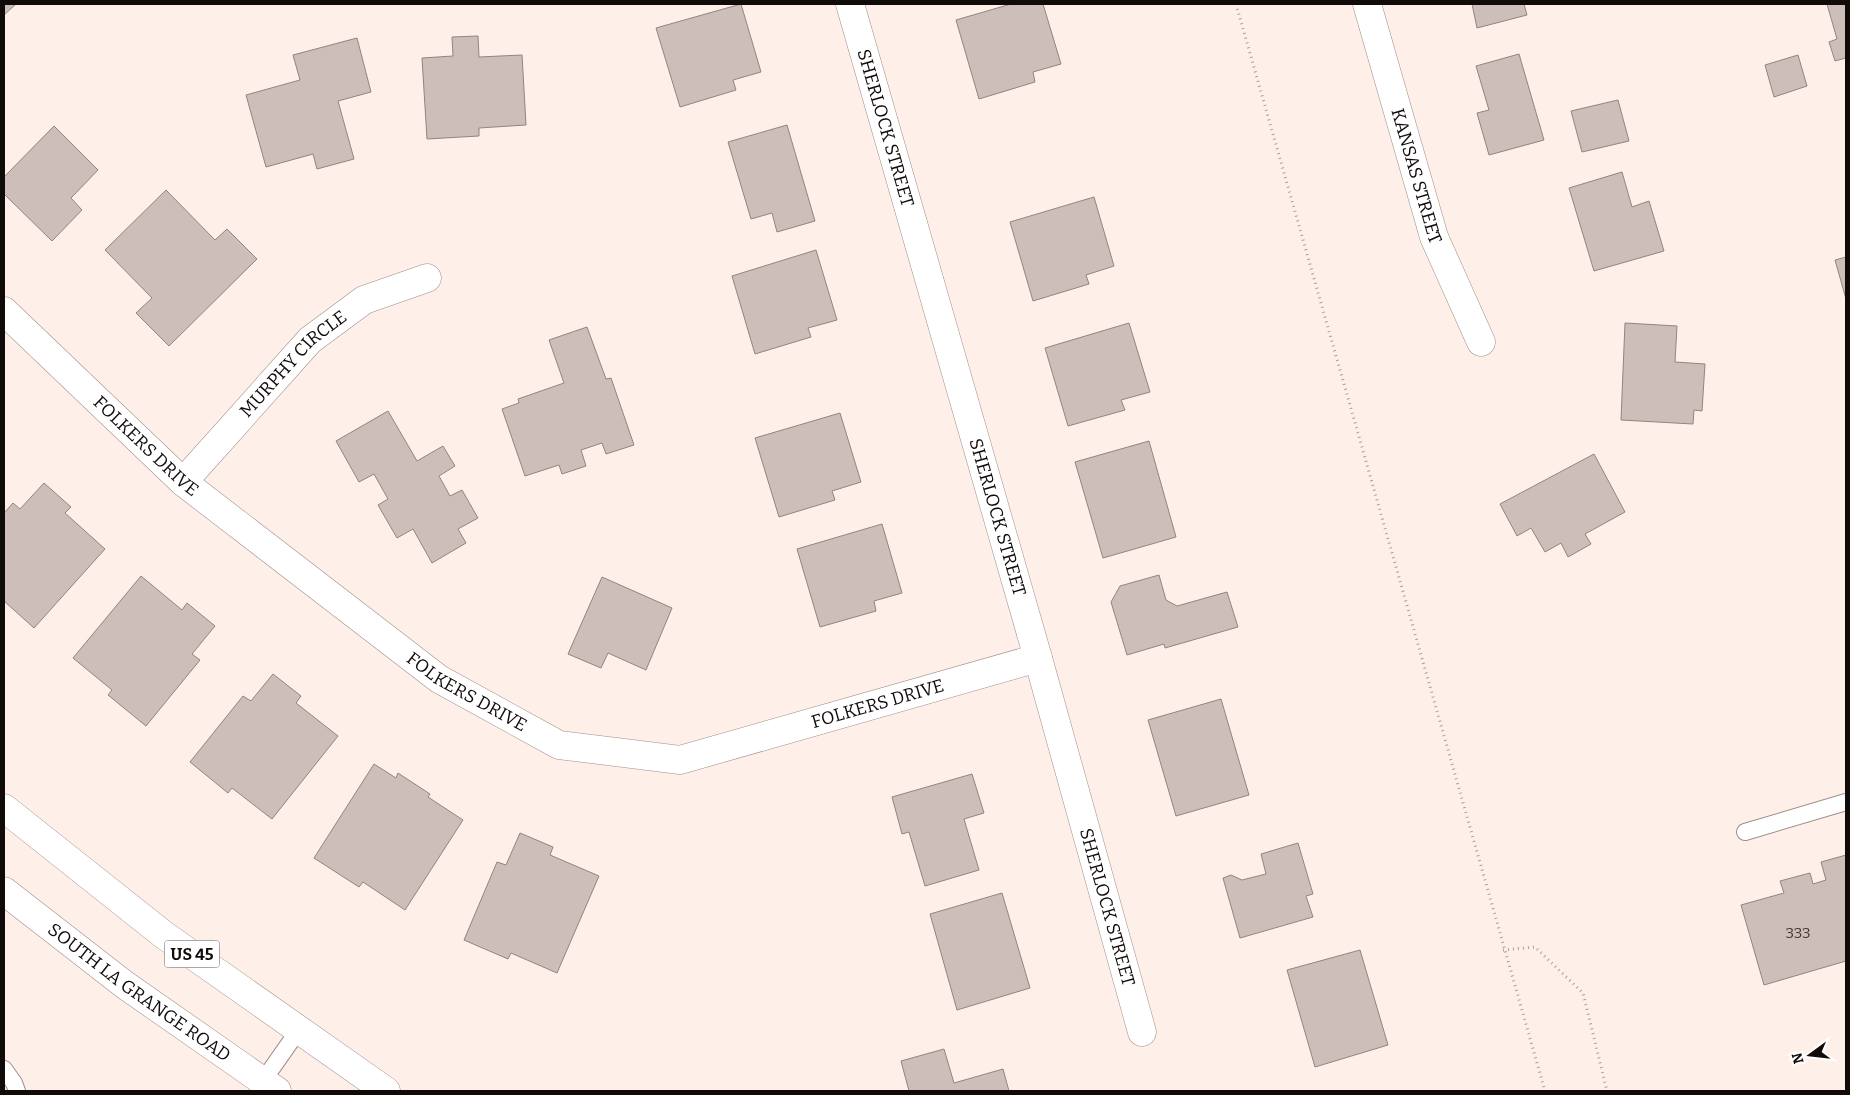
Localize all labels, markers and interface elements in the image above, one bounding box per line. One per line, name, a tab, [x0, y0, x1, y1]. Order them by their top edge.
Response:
street label: SHERLOCK STREET	[853, 47, 919, 210]
street label: KANSAS STREET	[1387, 106, 1447, 248]
street label: MURPHY CIRCLE	[235, 306, 351, 422]
street label: FOLKERS DRIVE	[89, 391, 203, 501]
street label: SHERLOCK STREET	[964, 436, 1031, 599]
street label: FOLKERS DRIVE	[402, 647, 531, 736]
street label: FOLKERS DRIVE	[809, 674, 946, 733]
street label: SHERLOCK STREET	[1075, 826, 1140, 989]
street label: SOUTH LA GRANGE ROAD	[43, 918, 235, 1066]
house number: 333	[1785, 924, 1811, 942]
road number: US 45	[164, 941, 220, 968]
north arrow	[1785, 1030, 1835, 1080]
text: N	[1788, 1051, 1808, 1066]

